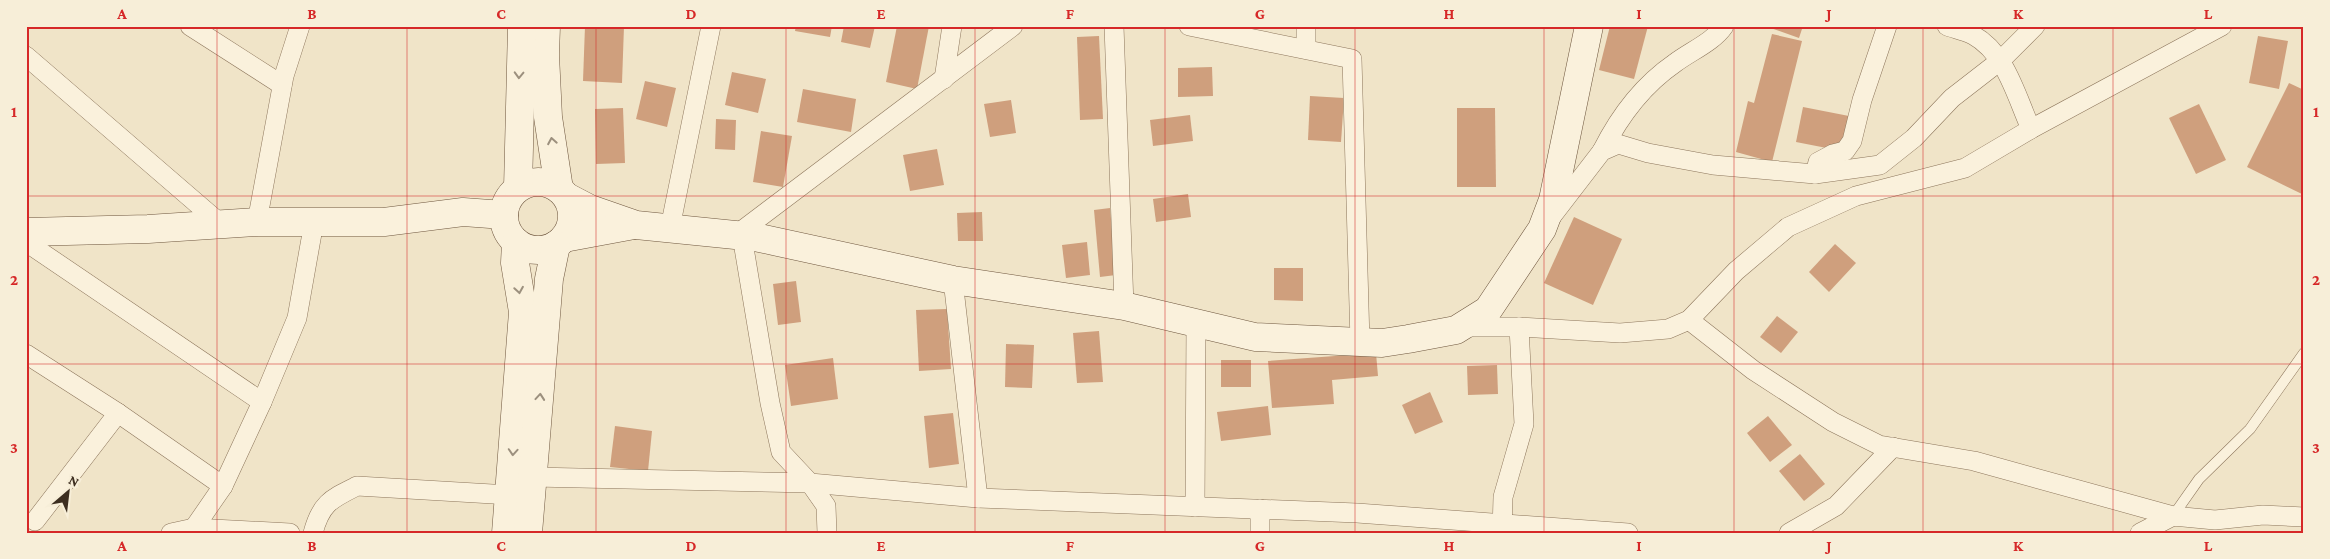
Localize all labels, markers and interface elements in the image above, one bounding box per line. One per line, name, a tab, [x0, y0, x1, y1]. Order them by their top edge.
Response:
text: A	[116, 5, 127, 22]
text: B	[307, 5, 317, 22]
text: C	[496, 5, 506, 22]
text: D	[685, 5, 697, 22]
text: E	[876, 5, 886, 22]
text: F	[1066, 5, 1075, 22]
text: G	[1255, 5, 1265, 22]
text: H	[1444, 5, 1455, 22]
text: I	[1636, 5, 1642, 22]
text: J	[1824, 5, 1832, 22]
text: K	[2013, 5, 2024, 22]
text: L	[2204, 5, 2213, 22]
one-way arrow	[514, 71, 525, 79]
text: 1	[11, 103, 17, 120]
text: 1	[2313, 103, 2319, 120]
one-way arrow	[548, 136, 558, 145]
text: 2	[10, 271, 18, 288]
text: 2	[2312, 271, 2320, 288]
one-way arrow	[514, 286, 524, 295]
one-way arrow	[534, 393, 545, 401]
text: 3	[10, 439, 18, 456]
text: 3	[2312, 439, 2320, 456]
one-way arrow	[507, 448, 518, 456]
north arrow	[42, 466, 92, 516]
text: N	[66, 471, 82, 490]
text: A	[116, 537, 127, 554]
text: B	[307, 537, 317, 554]
text: C	[496, 537, 506, 554]
text: D	[685, 537, 697, 554]
text: E	[876, 537, 886, 554]
text: F	[1066, 537, 1075, 554]
text: G	[1255, 537, 1265, 554]
text: H	[1444, 537, 1455, 554]
text: I	[1636, 537, 1642, 554]
text: J	[1824, 537, 1832, 554]
text: K	[2013, 537, 2024, 554]
text: L	[2204, 537, 2213, 554]

